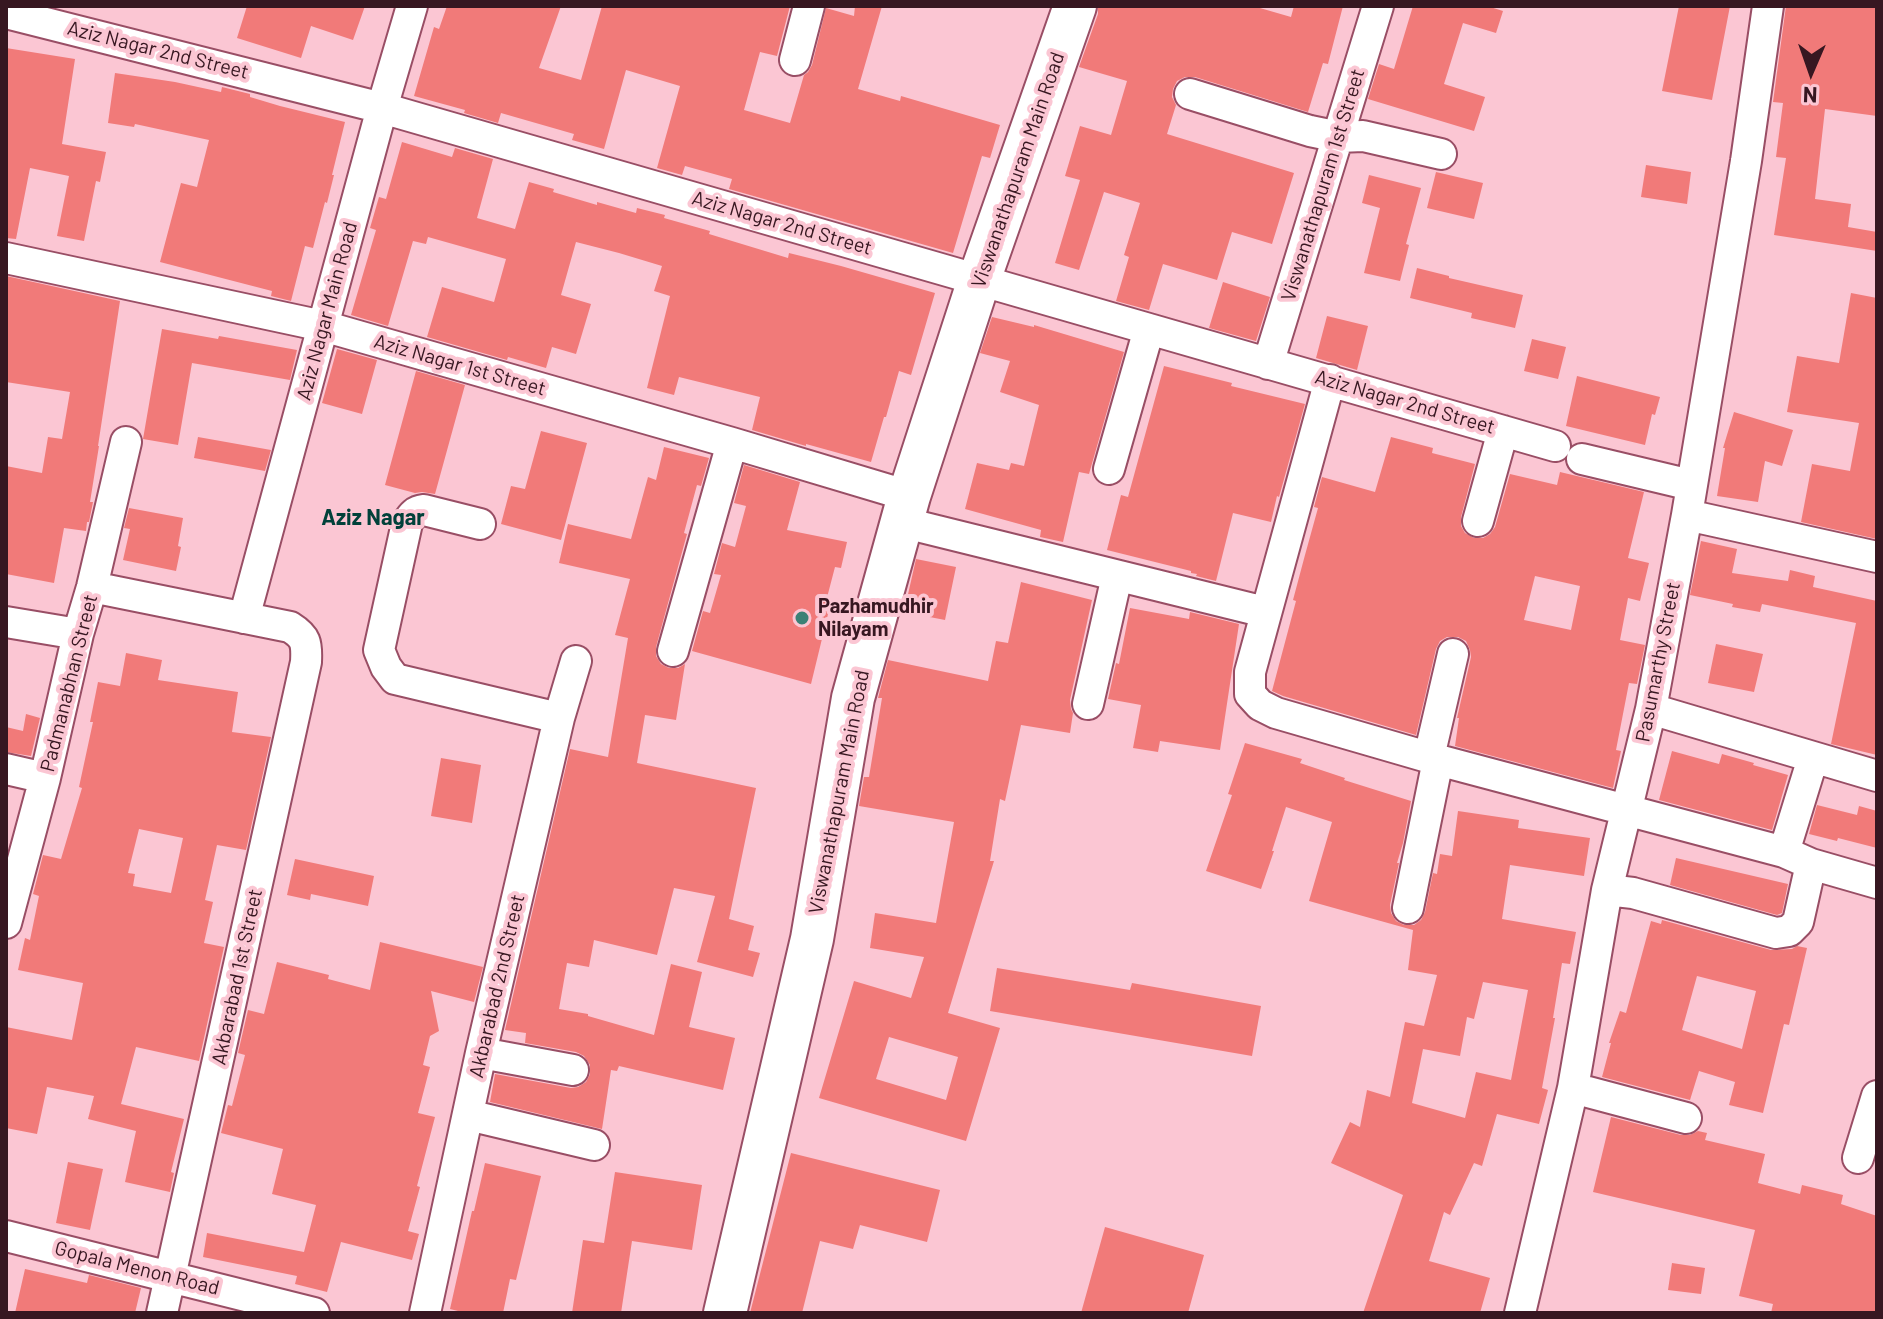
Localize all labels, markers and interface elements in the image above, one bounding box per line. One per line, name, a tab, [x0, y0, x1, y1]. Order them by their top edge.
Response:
street label: Aziz Nagar 2nd Street	[65, 16, 251, 84]
north arrow	[1771, 32, 1851, 112]
street label: Viswanathapuram Main Road	[966, 49, 1070, 291]
street label: Viswanathapuram 1st Street	[1276, 66, 1370, 304]
text: N	[1802, 83, 1818, 109]
street label: Aziz Nagar 2nd Street	[689, 186, 875, 260]
street label: Aziz Nagar Main Road	[292, 219, 362, 403]
street label: Aziz Nagar 1st Street	[371, 329, 549, 401]
street label: Aziz Nagar 2nd Street	[1312, 365, 1498, 439]
district label: Aziz Nagar	[321, 505, 425, 531]
street label: Pasumarthy Street	[1631, 580, 1685, 744]
street label: Padmanabhan Street	[35, 592, 103, 774]
place label: Pazhamudhir Nilayam	[818, 594, 934, 641]
marker: Pazhamudhir Nilayam	[793, 609, 811, 627]
street label: Viswanathapuram Main Road	[804, 668, 874, 916]
street label: Akbarabad 1st Street	[207, 887, 267, 1067]
street label: Akbarabad 2nd Street	[464, 892, 530, 1080]
street label: Gopala Menon Road	[52, 1236, 222, 1300]

